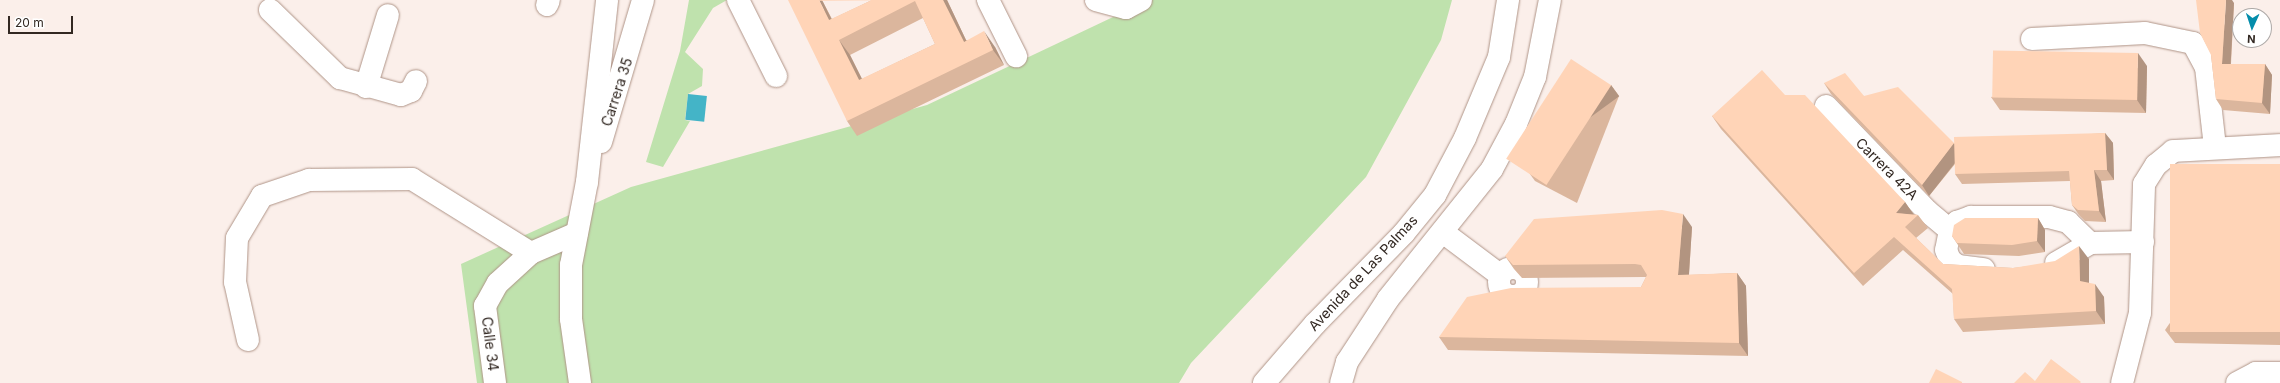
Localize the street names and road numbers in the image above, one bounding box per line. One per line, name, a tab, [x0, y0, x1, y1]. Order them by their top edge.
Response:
street label: Carrera 35	[598, 56, 636, 128]
street label: Carrera 42A	[1852, 134, 1922, 204]
street label: Avenida de Las Palmas	[1305, 212, 1421, 334]
street label: Calle 34	[478, 316, 502, 372]

